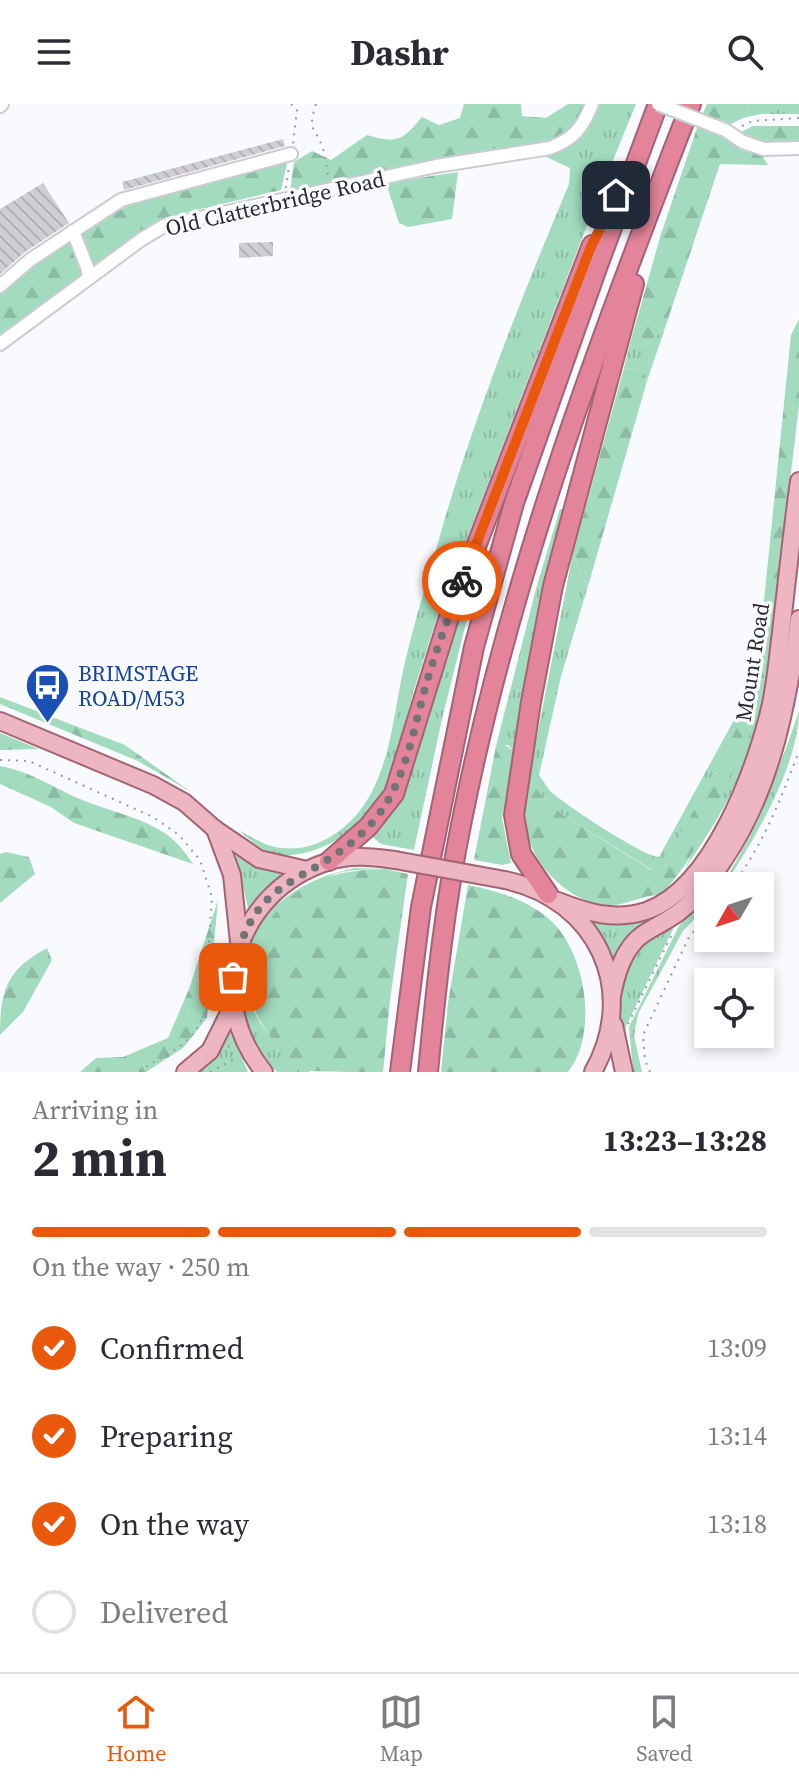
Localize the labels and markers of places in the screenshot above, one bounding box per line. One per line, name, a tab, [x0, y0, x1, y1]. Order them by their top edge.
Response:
pin	[582, 161, 650, 229]
place label: BRIMSTAGE ROAD/M53	[78, 658, 198, 713]
bus stop icon: BRIMSTAGE ROAD/M53	[23, 662, 71, 725]
pin	[199, 943, 267, 1011]

